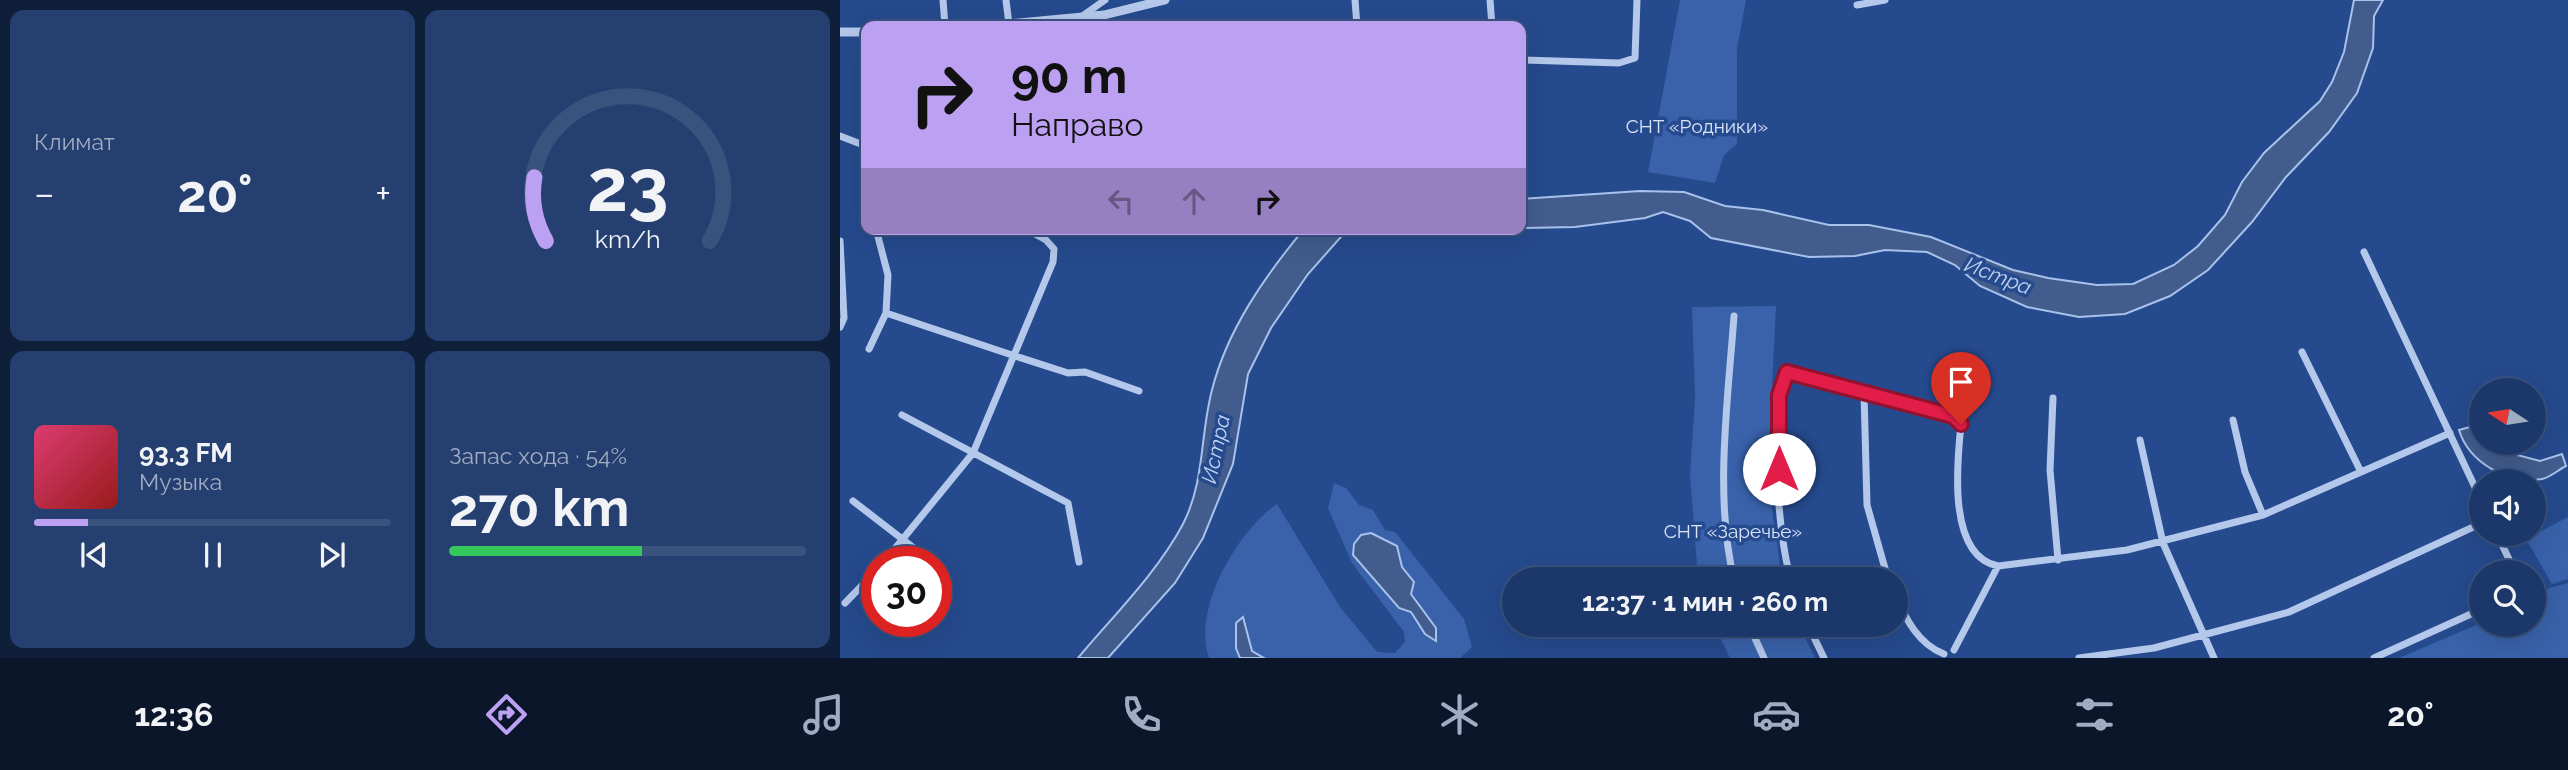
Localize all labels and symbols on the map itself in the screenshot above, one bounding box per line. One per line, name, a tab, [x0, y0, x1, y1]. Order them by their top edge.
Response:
park label: СНТ «Родники»	[1626, 115, 1768, 137]
water label: Истра	[1961, 251, 2035, 300]
pin	[1931, 352, 1991, 424]
north arrow	[2469, 378, 2546, 455]
water label: Истра	[1196, 412, 1235, 486]
position arrow	[1742, 432, 1816, 506]
park label: СНТ «Заречье»	[1664, 520, 1802, 542]
speed limit sign: 30	[861, 546, 952, 637]

